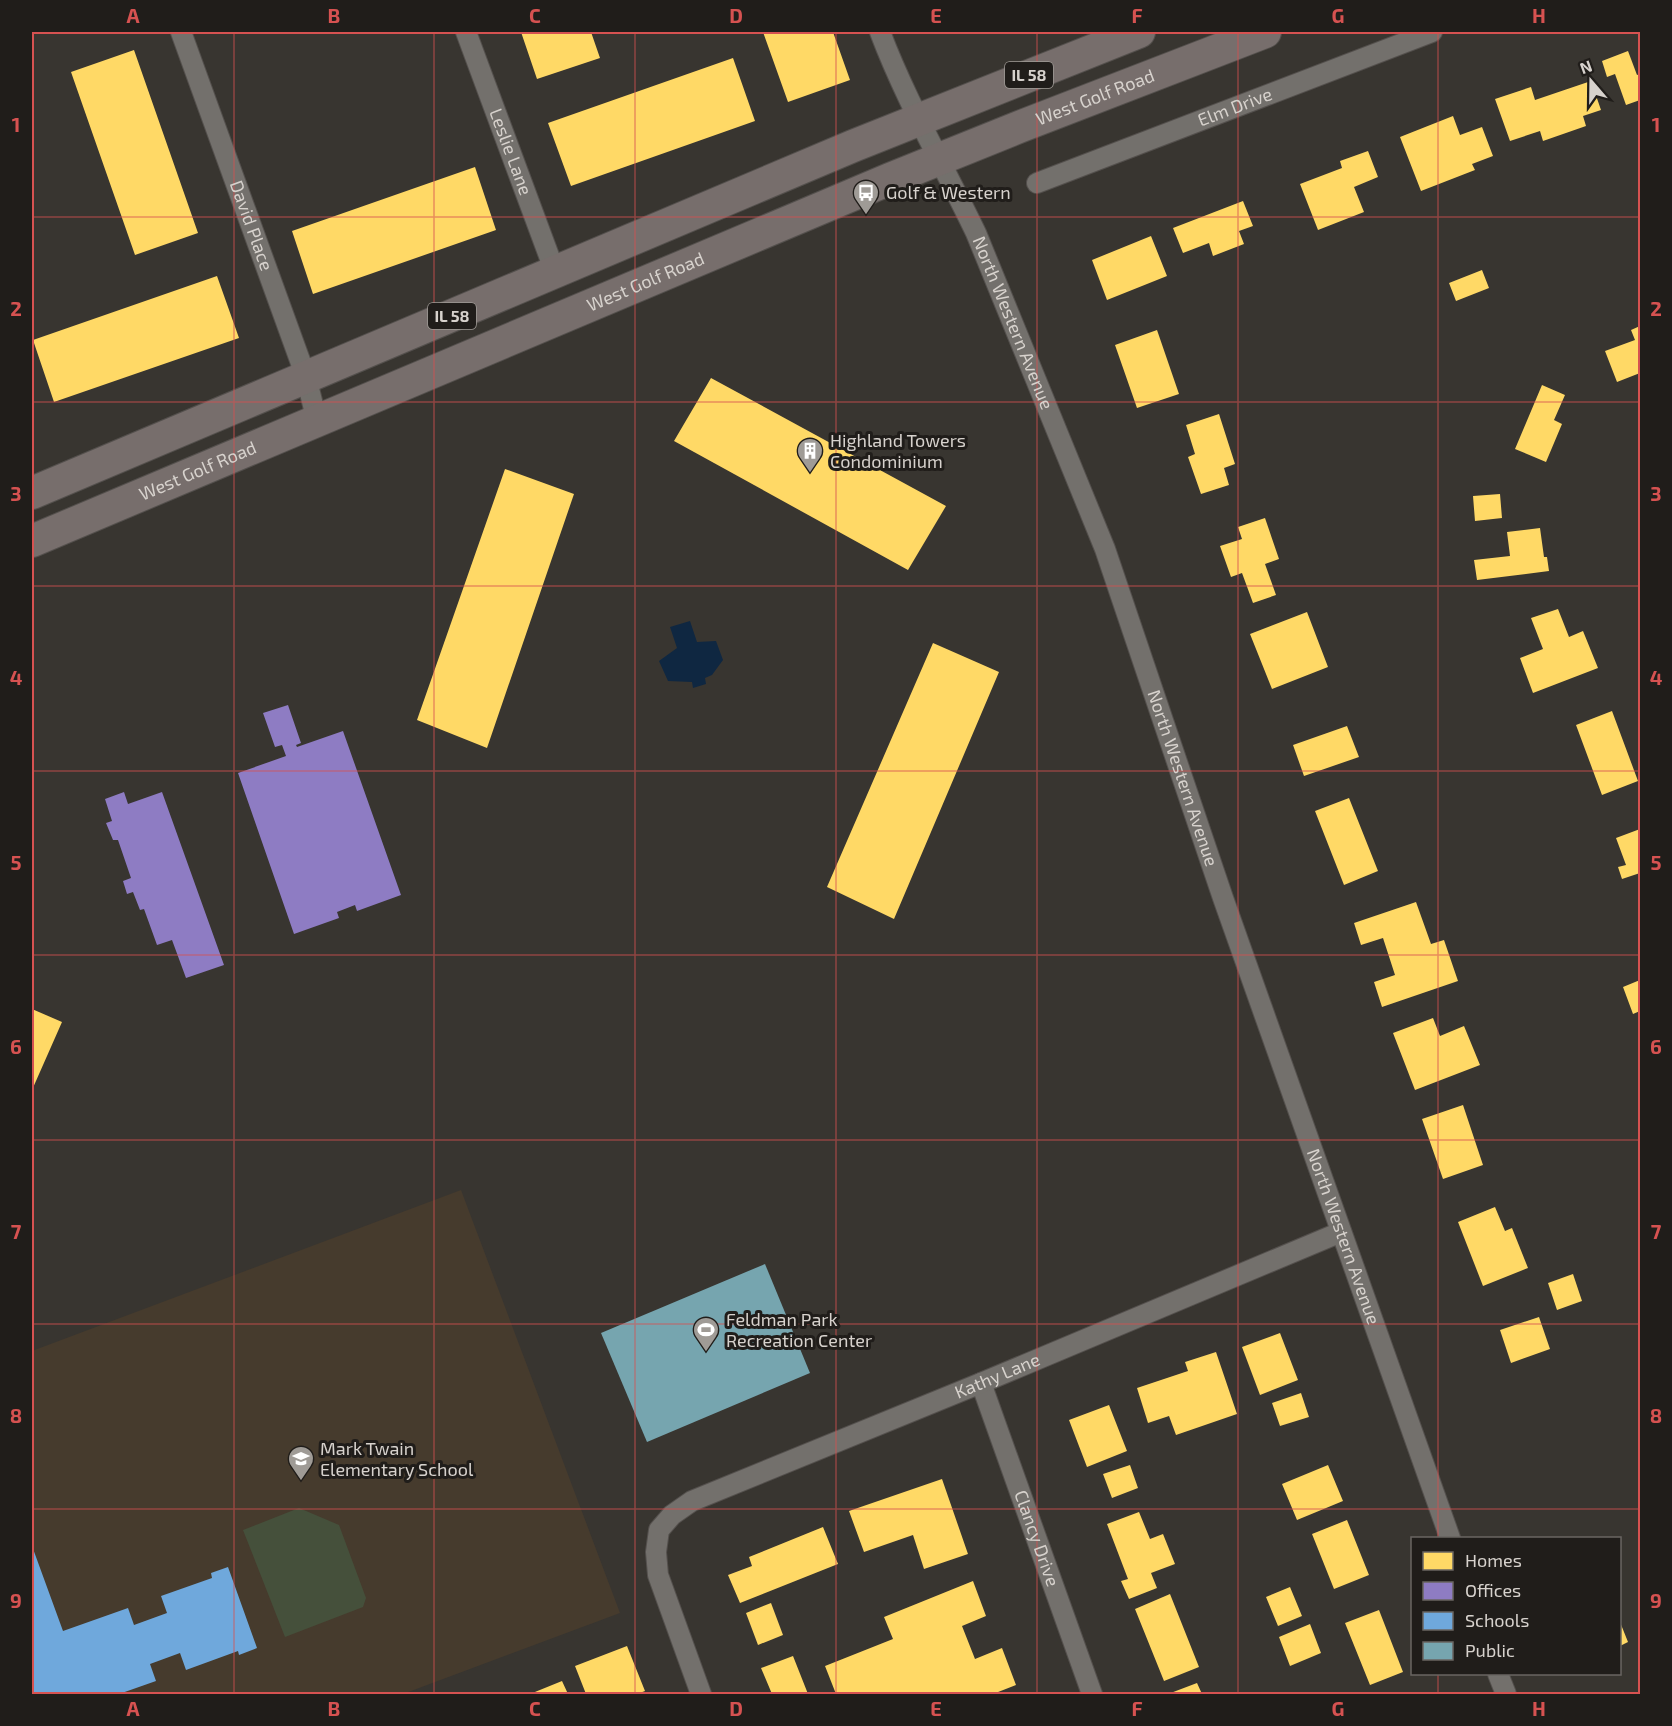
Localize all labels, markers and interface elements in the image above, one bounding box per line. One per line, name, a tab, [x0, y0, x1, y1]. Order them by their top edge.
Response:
text: A	[126, 3, 140, 27]
text: B	[328, 3, 340, 27]
text: C	[529, 3, 541, 27]
text: D	[729, 3, 743, 27]
text: E	[930, 3, 942, 27]
text: F	[1131, 3, 1143, 27]
text: G	[1332, 3, 1344, 27]
text: H	[1532, 3, 1546, 27]
north arrow	[1561, 51, 1621, 111]
text: N	[1577, 56, 1594, 77]
road number: IL 58	[1005, 62, 1053, 88]
street label: West Golf Road	[1032, 64, 1157, 129]
street label: Elm Drive	[1194, 82, 1275, 131]
street label: Leslie Lane	[485, 105, 538, 198]
text: 1	[12, 112, 20, 136]
text: 1	[1652, 112, 1660, 136]
street label: David Place	[226, 177, 279, 273]
bus stop icon: Golf & Western	[851, 178, 881, 216]
place label: Golf & Western	[886, 181, 1011, 203]
street label: North Western Avenue	[968, 233, 1059, 412]
street label: West Golf Road	[583, 247, 707, 316]
text: 2	[10, 296, 22, 320]
text: 2	[1650, 296, 1662, 320]
road number: IL 58	[428, 303, 476, 329]
place label: Highland Towers Condominium	[830, 429, 966, 472]
street label: West Golf Road	[135, 436, 259, 505]
building icon: Highland Towers Condominium	[795, 436, 825, 474]
text: 3	[10, 481, 22, 505]
text: 3	[1650, 481, 1662, 505]
text: 4	[10, 665, 23, 689]
text: 4	[1650, 665, 1663, 689]
street label: North Western Avenue	[1143, 687, 1223, 869]
text: 5	[10, 850, 22, 874]
text: 5	[1650, 850, 1662, 874]
text: 6	[10, 1034, 22, 1058]
text: 6	[1650, 1034, 1662, 1058]
street label: North Western Avenue	[1303, 1146, 1385, 1327]
text: 7	[11, 1219, 22, 1243]
text: 7	[1651, 1219, 1662, 1243]
place label: Feldman Park Recreation Center	[726, 1308, 872, 1351]
sports icon: Feldman Park Recreation Center	[691, 1315, 721, 1353]
street label: Kathy Lane	[951, 1348, 1043, 1403]
text: 8	[10, 1403, 22, 1427]
text: 8	[1650, 1403, 1662, 1427]
place label: Mark Twain Elementary School	[320, 1437, 474, 1480]
school or university icon: Mark Twain Elementary School	[286, 1444, 316, 1482]
street label: Clancy Drive	[1010, 1487, 1065, 1589]
legend	[1411, 1537, 1621, 1675]
text: Homes	[1465, 1549, 1522, 1571]
text: Offices	[1465, 1579, 1521, 1601]
text: 9	[10, 1588, 22, 1612]
text: 9	[1650, 1588, 1662, 1612]
text: Schools	[1465, 1609, 1529, 1631]
text: Public	[1465, 1639, 1515, 1661]
text: A	[126, 1696, 140, 1720]
text: B	[328, 1696, 340, 1720]
text: C	[529, 1696, 541, 1720]
text: D	[729, 1696, 743, 1720]
text: E	[930, 1696, 942, 1720]
text: F	[1131, 1696, 1143, 1720]
text: G	[1332, 1696, 1344, 1720]
text: H	[1532, 1696, 1546, 1720]

